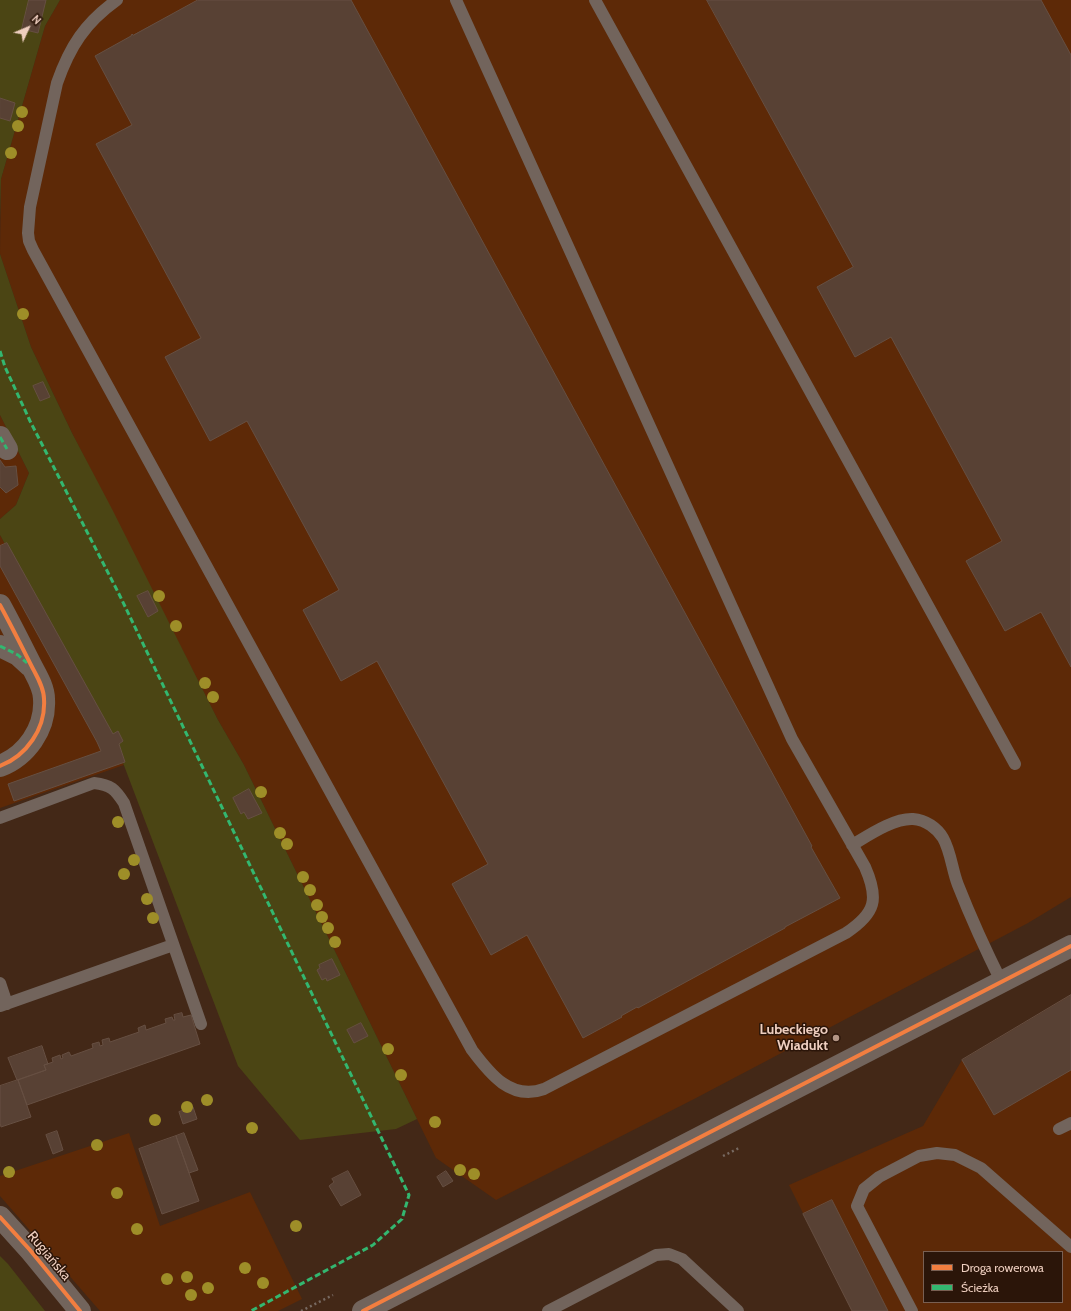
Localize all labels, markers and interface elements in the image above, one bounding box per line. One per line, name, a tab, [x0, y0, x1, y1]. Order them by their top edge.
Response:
north arrow	[8, 8, 48, 48]
text: N	[29, 12, 44, 27]
place label: Lubeckiego Wiadukt	[759, 1022, 828, 1054]
marker: Lubeckiego Wiadukt	[831, 1033, 841, 1043]
street label: Rugiańska	[24, 1228, 74, 1284]
legend	[923, 1251, 1063, 1303]
text: Droga rowerowa	[961, 1260, 1044, 1275]
text: Ścieżka	[961, 1280, 999, 1295]

